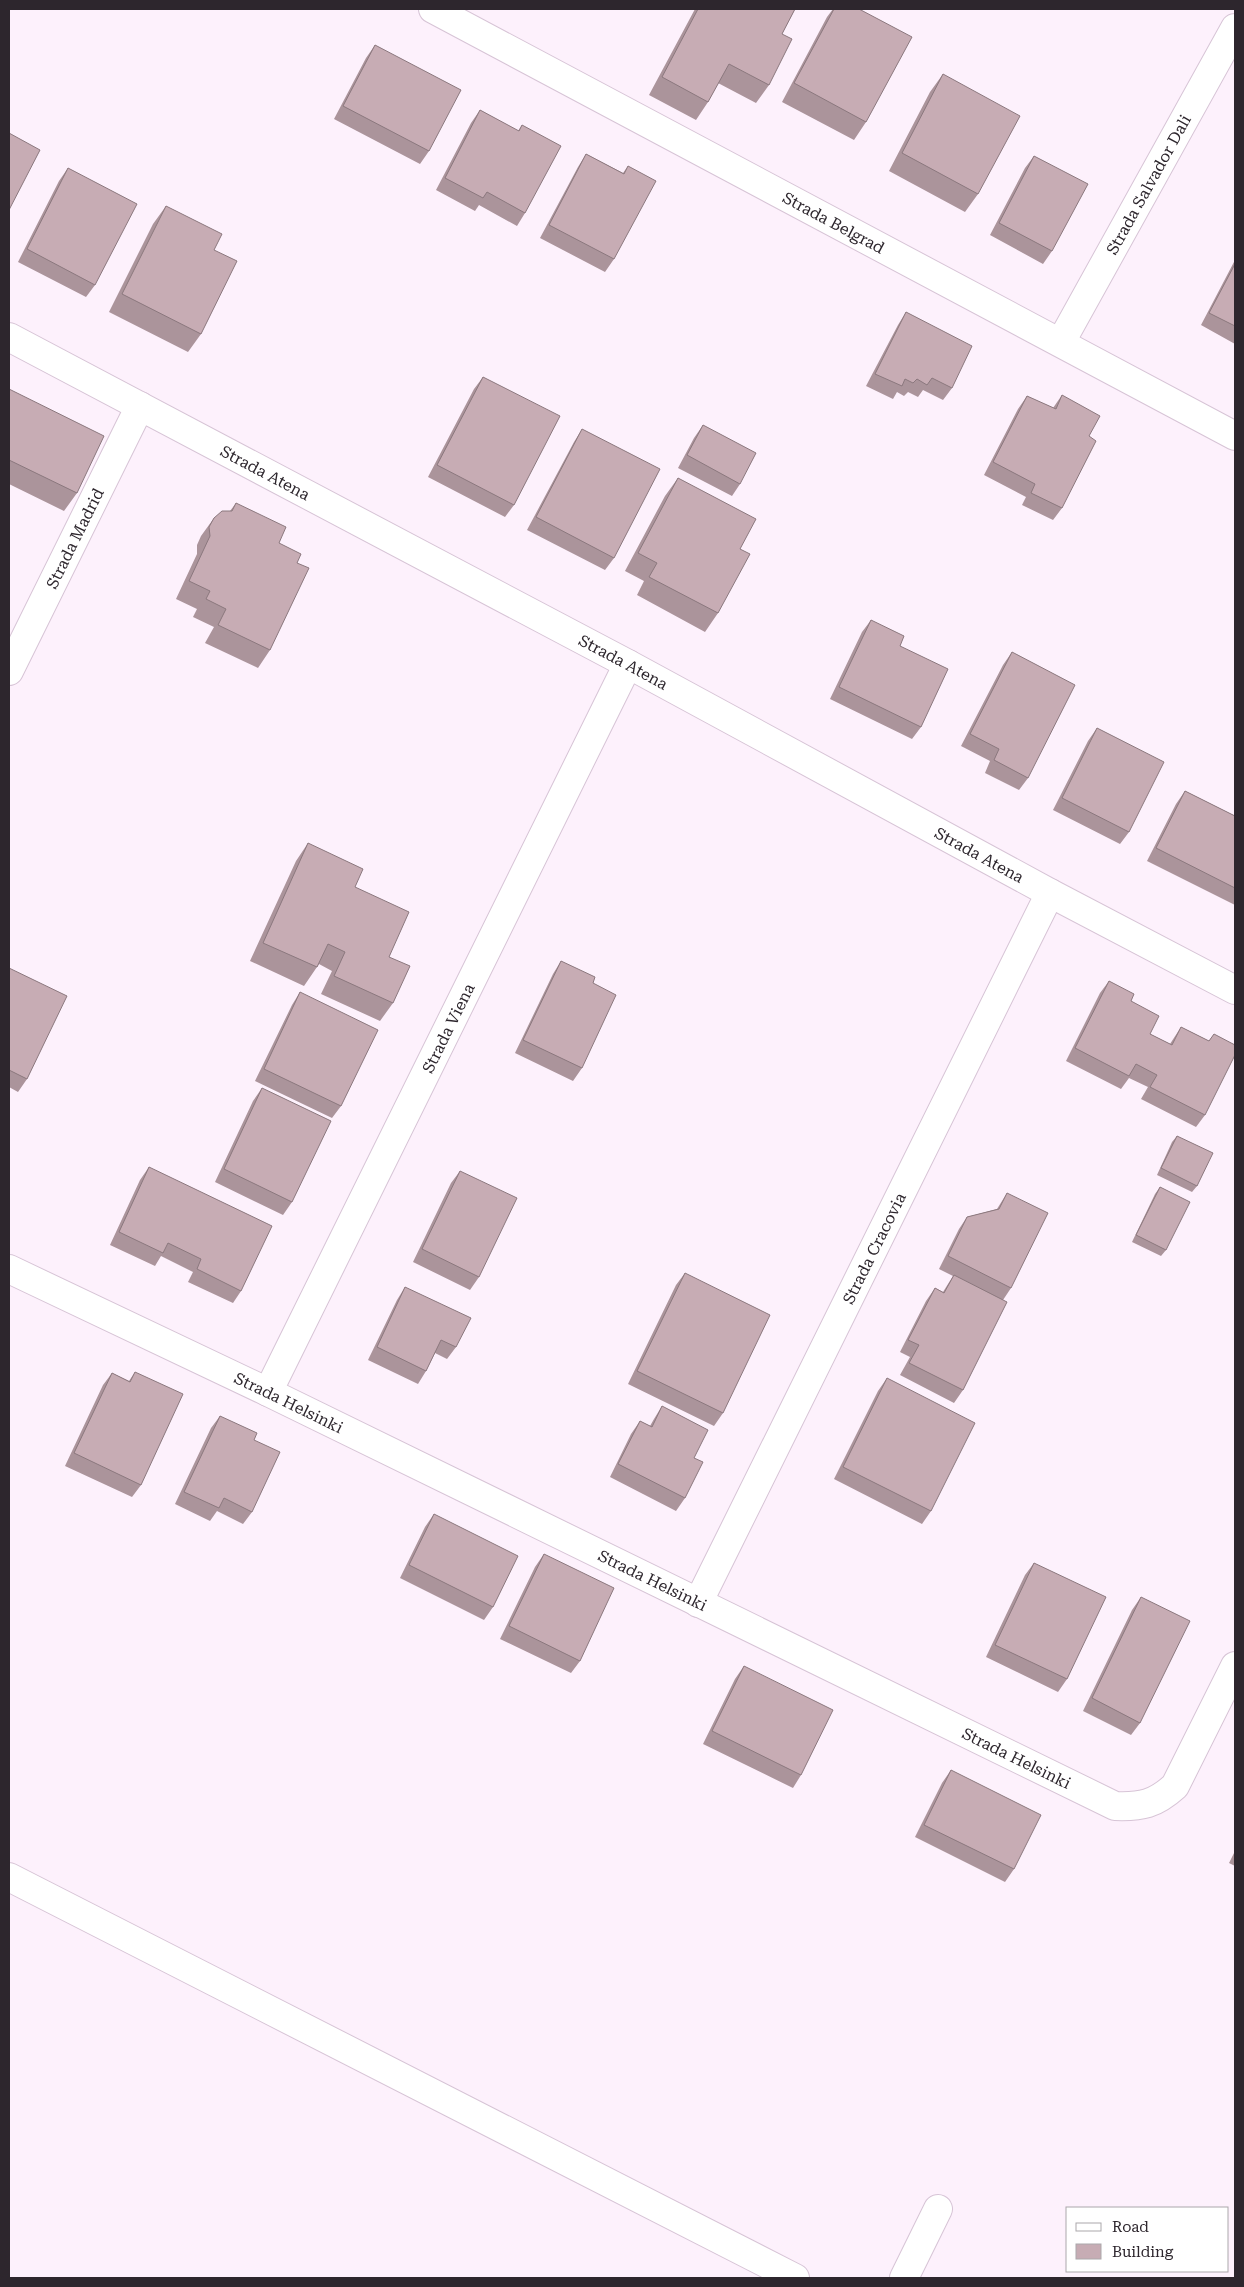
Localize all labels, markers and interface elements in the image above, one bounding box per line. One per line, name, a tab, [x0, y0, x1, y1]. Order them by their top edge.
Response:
street label: Strada Salvador Dali	[1102, 111, 1195, 258]
street label: Strada Belgrad	[780, 188, 888, 257]
street label: Strada Atena	[217, 441, 314, 504]
street label: Strada Madrid	[42, 485, 107, 592]
street label: Strada Atena	[576, 630, 672, 694]
street label: Strada Atena	[932, 823, 1028, 887]
street label: Strada Viena	[418, 980, 478, 1076]
street label: Strada Cracovia	[838, 1189, 910, 1307]
street label: Strada Helsinki	[231, 1368, 346, 1437]
street label: Strada Helsinki	[595, 1545, 710, 1615]
street label: Strada Helsinki	[959, 1723, 1074, 1793]
legend	[1066, 2207, 1229, 2272]
text: Road	[1112, 2218, 1149, 2236]
text: Building	[1112, 2243, 1174, 2261]

